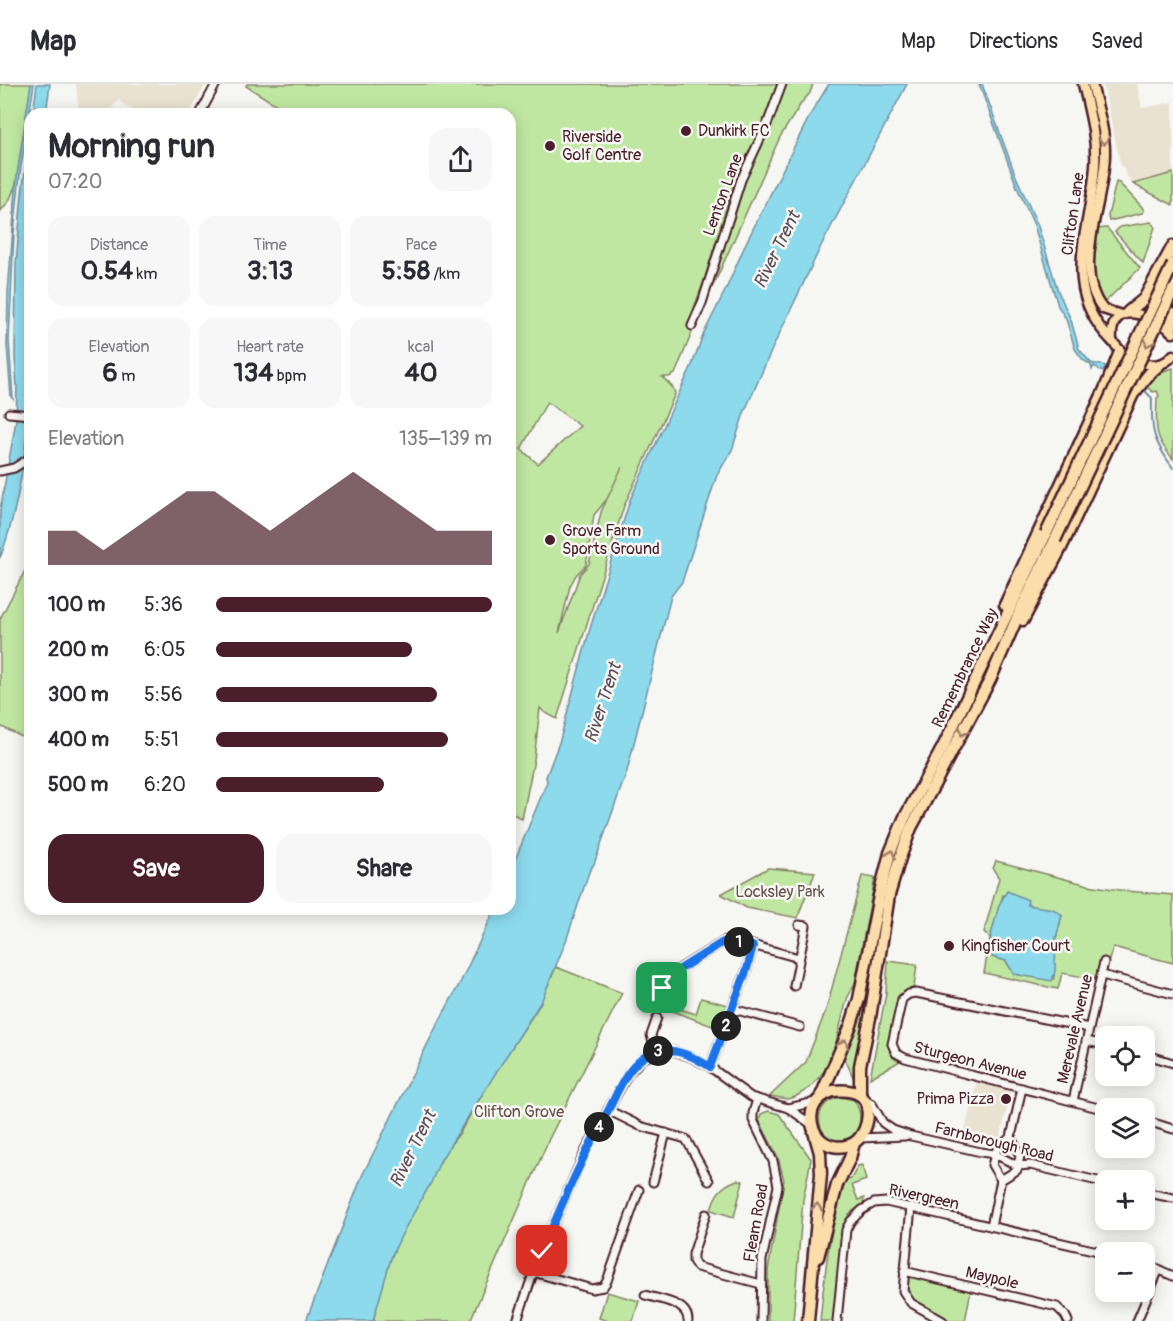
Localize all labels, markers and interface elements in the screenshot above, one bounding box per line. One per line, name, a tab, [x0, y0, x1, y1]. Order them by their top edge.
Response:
text: Map	[30, 24, 76, 59]
text: Map	[901, 28, 936, 55]
text: Directions	[969, 28, 1058, 55]
text: Saved	[1091, 28, 1143, 55]
place label: Dunkirk FC	[698, 121, 770, 141]
marker: Dunkirk FC	[679, 124, 693, 138]
text: Morning run	[48, 126, 215, 167]
place label: Riverside Golf Centre	[562, 127, 641, 165]
button: share	[429, 128, 492, 191]
one-way arrow	[1097, 137, 1110, 146]
marker: Riverside Golf Centre	[543, 139, 557, 153]
street label: Lenton Lane	[699, 151, 747, 239]
text: 07:20	[48, 169, 102, 194]
street label: Clifton Lane	[1057, 171, 1089, 257]
water label: River Trent	[749, 206, 806, 292]
text: Distance	[90, 235, 148, 255]
text: Time	[253, 235, 287, 255]
text: Pace	[405, 235, 437, 255]
text: 0.54	[81, 255, 133, 287]
text: 3:13	[247, 255, 293, 287]
text: 5:58	[382, 255, 430, 287]
text: km	[133, 264, 157, 284]
text: /km	[430, 264, 460, 284]
one-way arrow	[1143, 336, 1155, 347]
text: Elevation	[89, 337, 149, 357]
text: Heart rate	[236, 337, 304, 357]
text: kcal	[408, 337, 434, 357]
text: 6	[103, 357, 118, 389]
text: 134	[234, 357, 273, 389]
text: 40	[405, 357, 437, 389]
text: m	[118, 366, 135, 386]
text: bpm	[273, 366, 306, 386]
text: Elevation	[48, 426, 124, 451]
text: 135–139 m	[399, 426, 492, 451]
place label: Grove Farm Sports Ground	[562, 521, 660, 559]
marker: Grove Farm Sports Ground	[543, 533, 557, 547]
text: 100 m	[48, 592, 105, 617]
text: 5:36	[144, 592, 183, 617]
street label: Remembrance Way	[927, 605, 1003, 731]
text: 200 m	[48, 637, 109, 662]
text: 6:05	[144, 637, 185, 662]
water label: River Trent	[579, 658, 627, 746]
text: 300 m	[48, 682, 109, 707]
text: 5:56	[144, 682, 183, 707]
one-way arrow	[959, 726, 970, 737]
text: 400 m	[48, 727, 109, 752]
text: 5:51	[144, 727, 179, 752]
text: 500 m	[48, 772, 108, 797]
text: 6:20	[144, 772, 186, 797]
button: Save	[48, 834, 264, 903]
button: Share	[276, 834, 492, 903]
one-way arrow	[883, 849, 896, 860]
park label: Locksley Park	[735, 882, 825, 902]
pin: 1	[724, 927, 754, 957]
text: 1	[736, 932, 742, 952]
place label: Kingfisher Court	[961, 936, 1071, 956]
marker: Kingfisher Court	[942, 939, 956, 953]
pin	[636, 962, 687, 1013]
icon: arrive	[645, 971, 678, 1004]
street label: Merevale Avenue	[1053, 972, 1097, 1086]
pin: 2	[711, 1011, 741, 1041]
text: 2	[722, 1016, 730, 1036]
map controls	[1095, 1026, 1155, 1302]
button: locate	[1095, 1026, 1155, 1086]
pin: 3	[643, 1036, 673, 1066]
street label: Sturgeon Avenue	[911, 1037, 1029, 1085]
one-way arrow	[837, 1038, 849, 1049]
text: 3	[654, 1041, 662, 1061]
place label: Prima Pizza	[916, 1089, 994, 1109]
marker: Prima Pizza	[999, 1092, 1013, 1106]
button: layers	[1095, 1098, 1155, 1158]
park label: Clifton Grove	[474, 1102, 564, 1122]
water label: River Trent	[385, 1105, 442, 1191]
pin: 4	[584, 1112, 614, 1142]
text: 4	[594, 1117, 604, 1137]
street label: Farnborough Road	[933, 1118, 1055, 1166]
button: +	[1095, 1170, 1155, 1230]
street label: Rivergreen	[887, 1180, 961, 1214]
street label: Fleam Road	[739, 1182, 773, 1264]
one-way arrow	[810, 1203, 823, 1212]
pin	[516, 1225, 567, 1276]
icon: check	[525, 1234, 558, 1267]
button: −	[1095, 1242, 1155, 1302]
street label: Maypole	[964, 1262, 1020, 1294]

